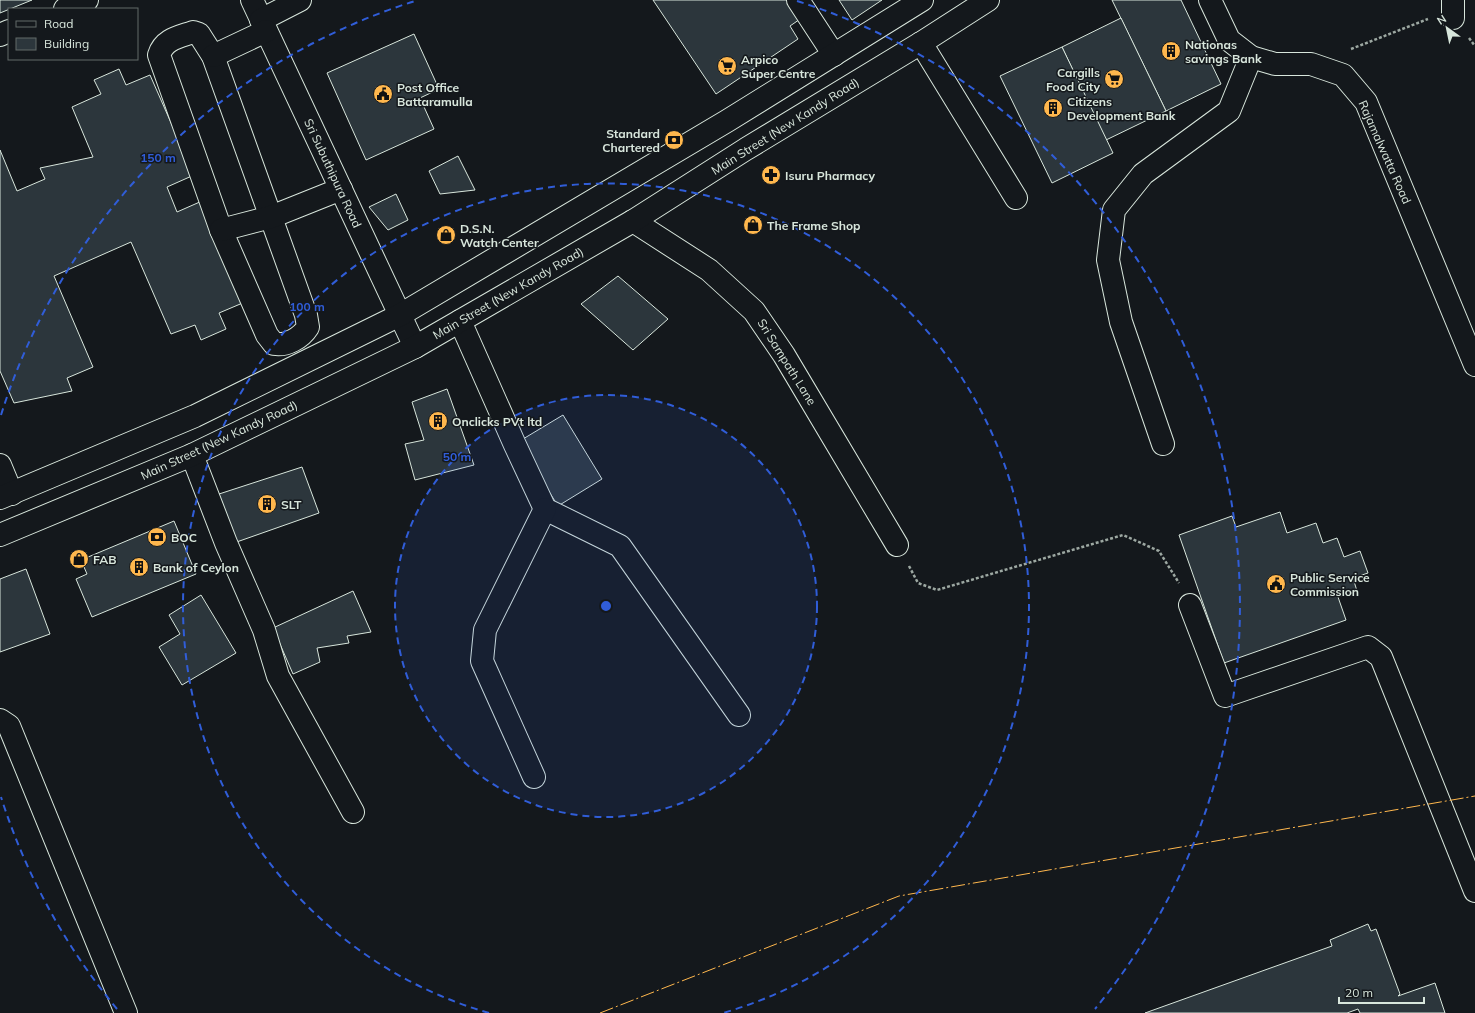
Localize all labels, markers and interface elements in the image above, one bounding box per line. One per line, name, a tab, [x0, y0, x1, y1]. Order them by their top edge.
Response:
legend	[8, 8, 138, 60]
north arrow	[1427, 8, 1467, 48]
text: N	[1434, 11, 1449, 28]
text: Road	[44, 16, 73, 31]
text: Building	[44, 36, 89, 51]
place label: Nationas savings Bank	[1185, 37, 1262, 66]
building icon: Nationas savings Bank	[1160, 40, 1182, 62]
place label: Arpico Super Centre	[741, 52, 816, 81]
supermarket icon: Arpico Super Centre	[716, 55, 738, 77]
place label: Cargills Food City	[1046, 65, 1100, 94]
supermarket icon: Cargills Food City	[1103, 68, 1125, 90]
street label: Main Street (New Kandy Road)	[708, 74, 862, 178]
place label: Post Office Battaramulla	[397, 80, 473, 109]
public building icon: Post Office Battaramulla	[372, 83, 394, 105]
place label: Citizens Development Bank	[1067, 94, 1176, 123]
building icon: Citizens Development Bank	[1042, 97, 1064, 119]
street label: Rajamalwatta Road	[1355, 98, 1415, 206]
street label: Sri Subuthipura Road	[301, 116, 365, 230]
place label: Standard Chartered	[602, 126, 660, 155]
bank icon: Standard Chartered	[663, 129, 685, 151]
text: 150 m	[140, 150, 176, 165]
pharmacy icon: Isuru Pharmacy	[760, 164, 782, 186]
place label: Isuru Pharmacy	[785, 168, 875, 183]
shop icon: The Frame Shop	[742, 214, 764, 236]
place label: The Frame Shop	[767, 218, 861, 233]
place label: D.S.N. Watch Center	[460, 221, 539, 250]
shop icon: D.S.N. Watch Center	[435, 224, 457, 246]
street label: Main Street (New Kandy Road)	[430, 244, 586, 342]
text: 100 m	[289, 299, 325, 314]
street label: Sri Sampath Lane	[754, 316, 820, 408]
street label: Main Street (New Kandy Road)	[138, 397, 300, 483]
building icon: Onclicks PVt ltd	[427, 410, 449, 432]
place label: Onclicks PVt ltd	[452, 414, 542, 429]
text: 50 m	[443, 449, 471, 464]
building icon: SLT	[256, 493, 278, 515]
place label: SLT	[281, 497, 302, 512]
bank icon: BOC	[146, 526, 168, 548]
place label: BOC	[171, 530, 197, 545]
shop icon: FAB	[68, 548, 90, 570]
place label: FAB	[93, 552, 116, 567]
building icon: Bank of Ceylon	[128, 556, 150, 578]
place label: Bank of Ceylon	[153, 560, 239, 575]
place label: Public Service Commission	[1290, 570, 1370, 599]
public building icon: Public Service Commission	[1265, 573, 1287, 595]
centre of rings	[599, 599, 613, 613]
scale bar	[1339, 979, 1424, 1005]
text: 20 m	[1345, 985, 1373, 1000]

